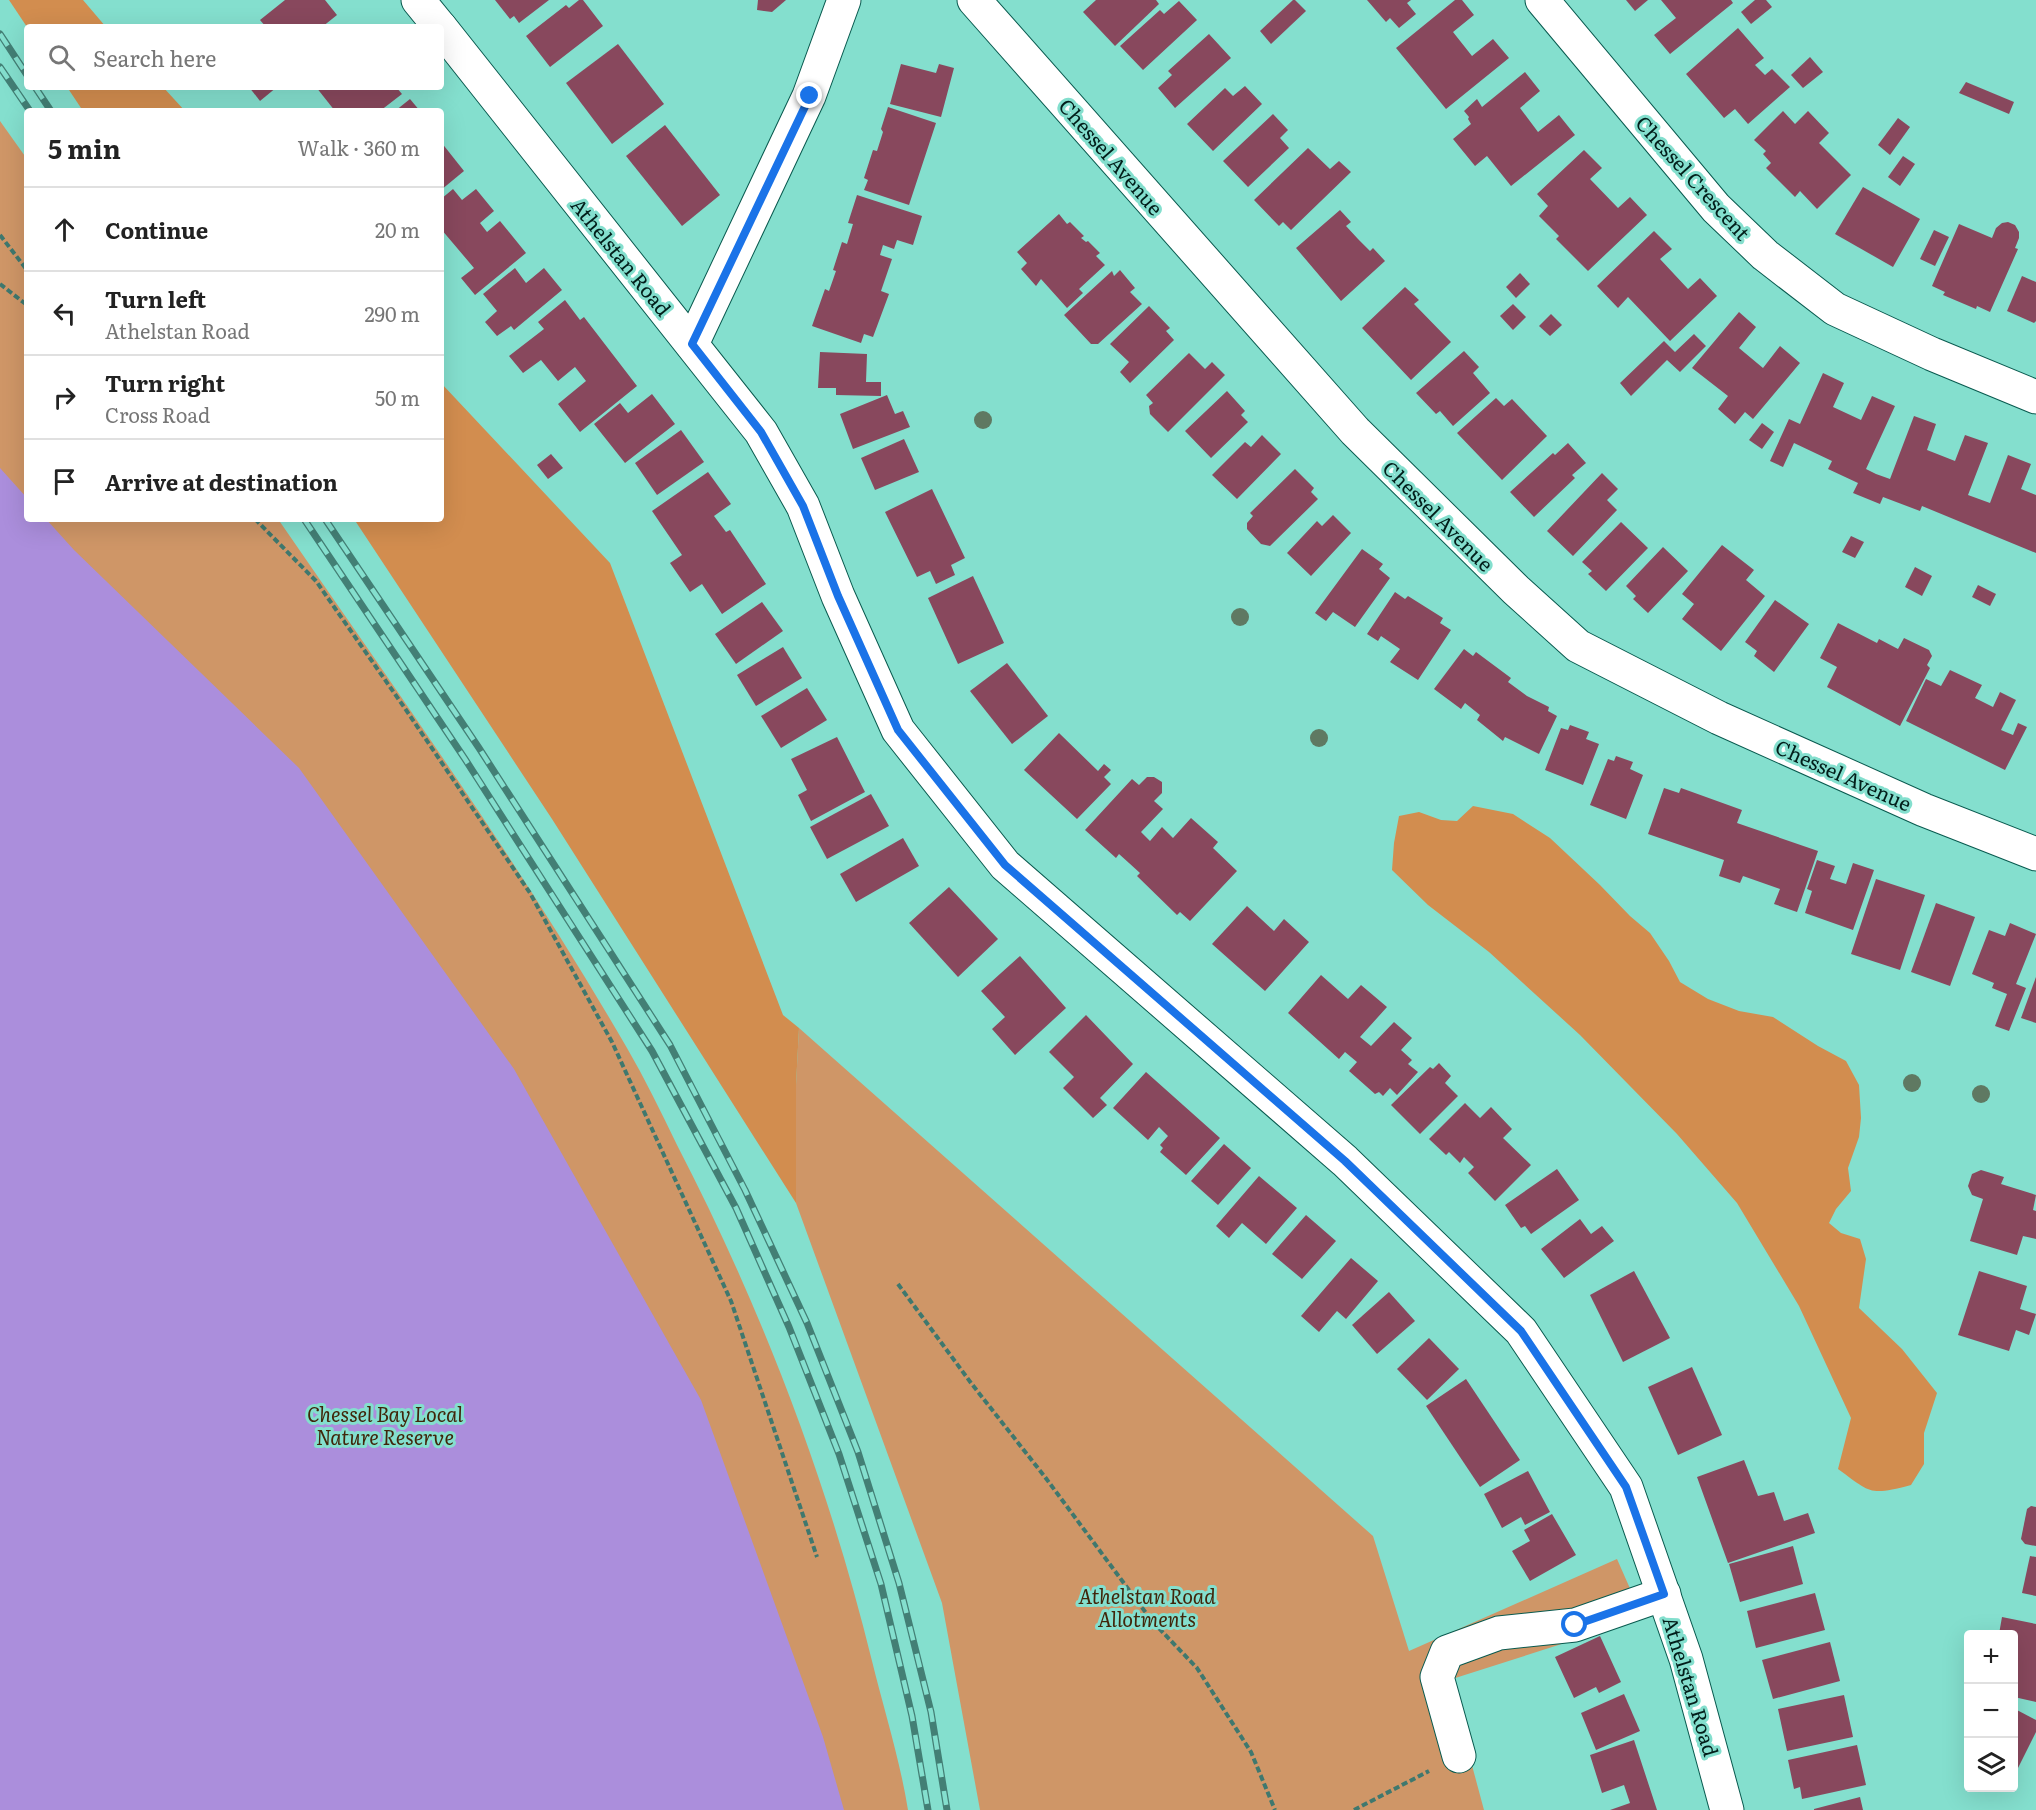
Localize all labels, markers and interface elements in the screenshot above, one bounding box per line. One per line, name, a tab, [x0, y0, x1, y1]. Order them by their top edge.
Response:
search box	[24, 24, 444, 90]
icon: search	[45, 41, 78, 74]
text: Search here	[93, 41, 216, 74]
route end	[796, 82, 822, 108]
street label: Chessel Avenue	[1053, 91, 1171, 221]
street label: Chessel Crescent	[1630, 108, 1758, 246]
text: 5 min	[48, 128, 121, 167]
text: Walk · 360 m	[298, 132, 420, 162]
street label: Athelstan Road	[565, 190, 679, 322]
icon: ahead	[48, 213, 81, 246]
text: Continue	[105, 213, 208, 246]
text: 20 m	[375, 214, 420, 244]
text: Turn left	[105, 282, 206, 315]
icon: left	[48, 297, 81, 330]
text: 290 m	[364, 298, 420, 328]
text: Athelstan Road	[105, 315, 250, 345]
text: Turn right	[105, 366, 225, 399]
icon: right	[48, 381, 81, 414]
text: 50 m	[375, 382, 420, 412]
text: Cross Road	[105, 399, 210, 429]
street label: Chessel Avenue	[1377, 453, 1501, 577]
icon: arrive	[48, 465, 81, 498]
text: Arrive at destination	[105, 465, 338, 498]
street label: Chessel Avenue	[1771, 731, 1917, 817]
park label: Chessel Bay Local Nature Reserve	[307, 1398, 463, 1451]
park label: Athelstan Road Allotments	[1078, 1580, 1216, 1633]
route start	[1561, 1611, 1587, 1637]
street label: Athelstan Road	[1656, 1612, 1728, 1760]
map controls	[1964, 1630, 2018, 1792]
button: +	[1964, 1630, 2018, 1684]
button: −	[1964, 1684, 2018, 1738]
button: layers	[1964, 1738, 2018, 1792]

